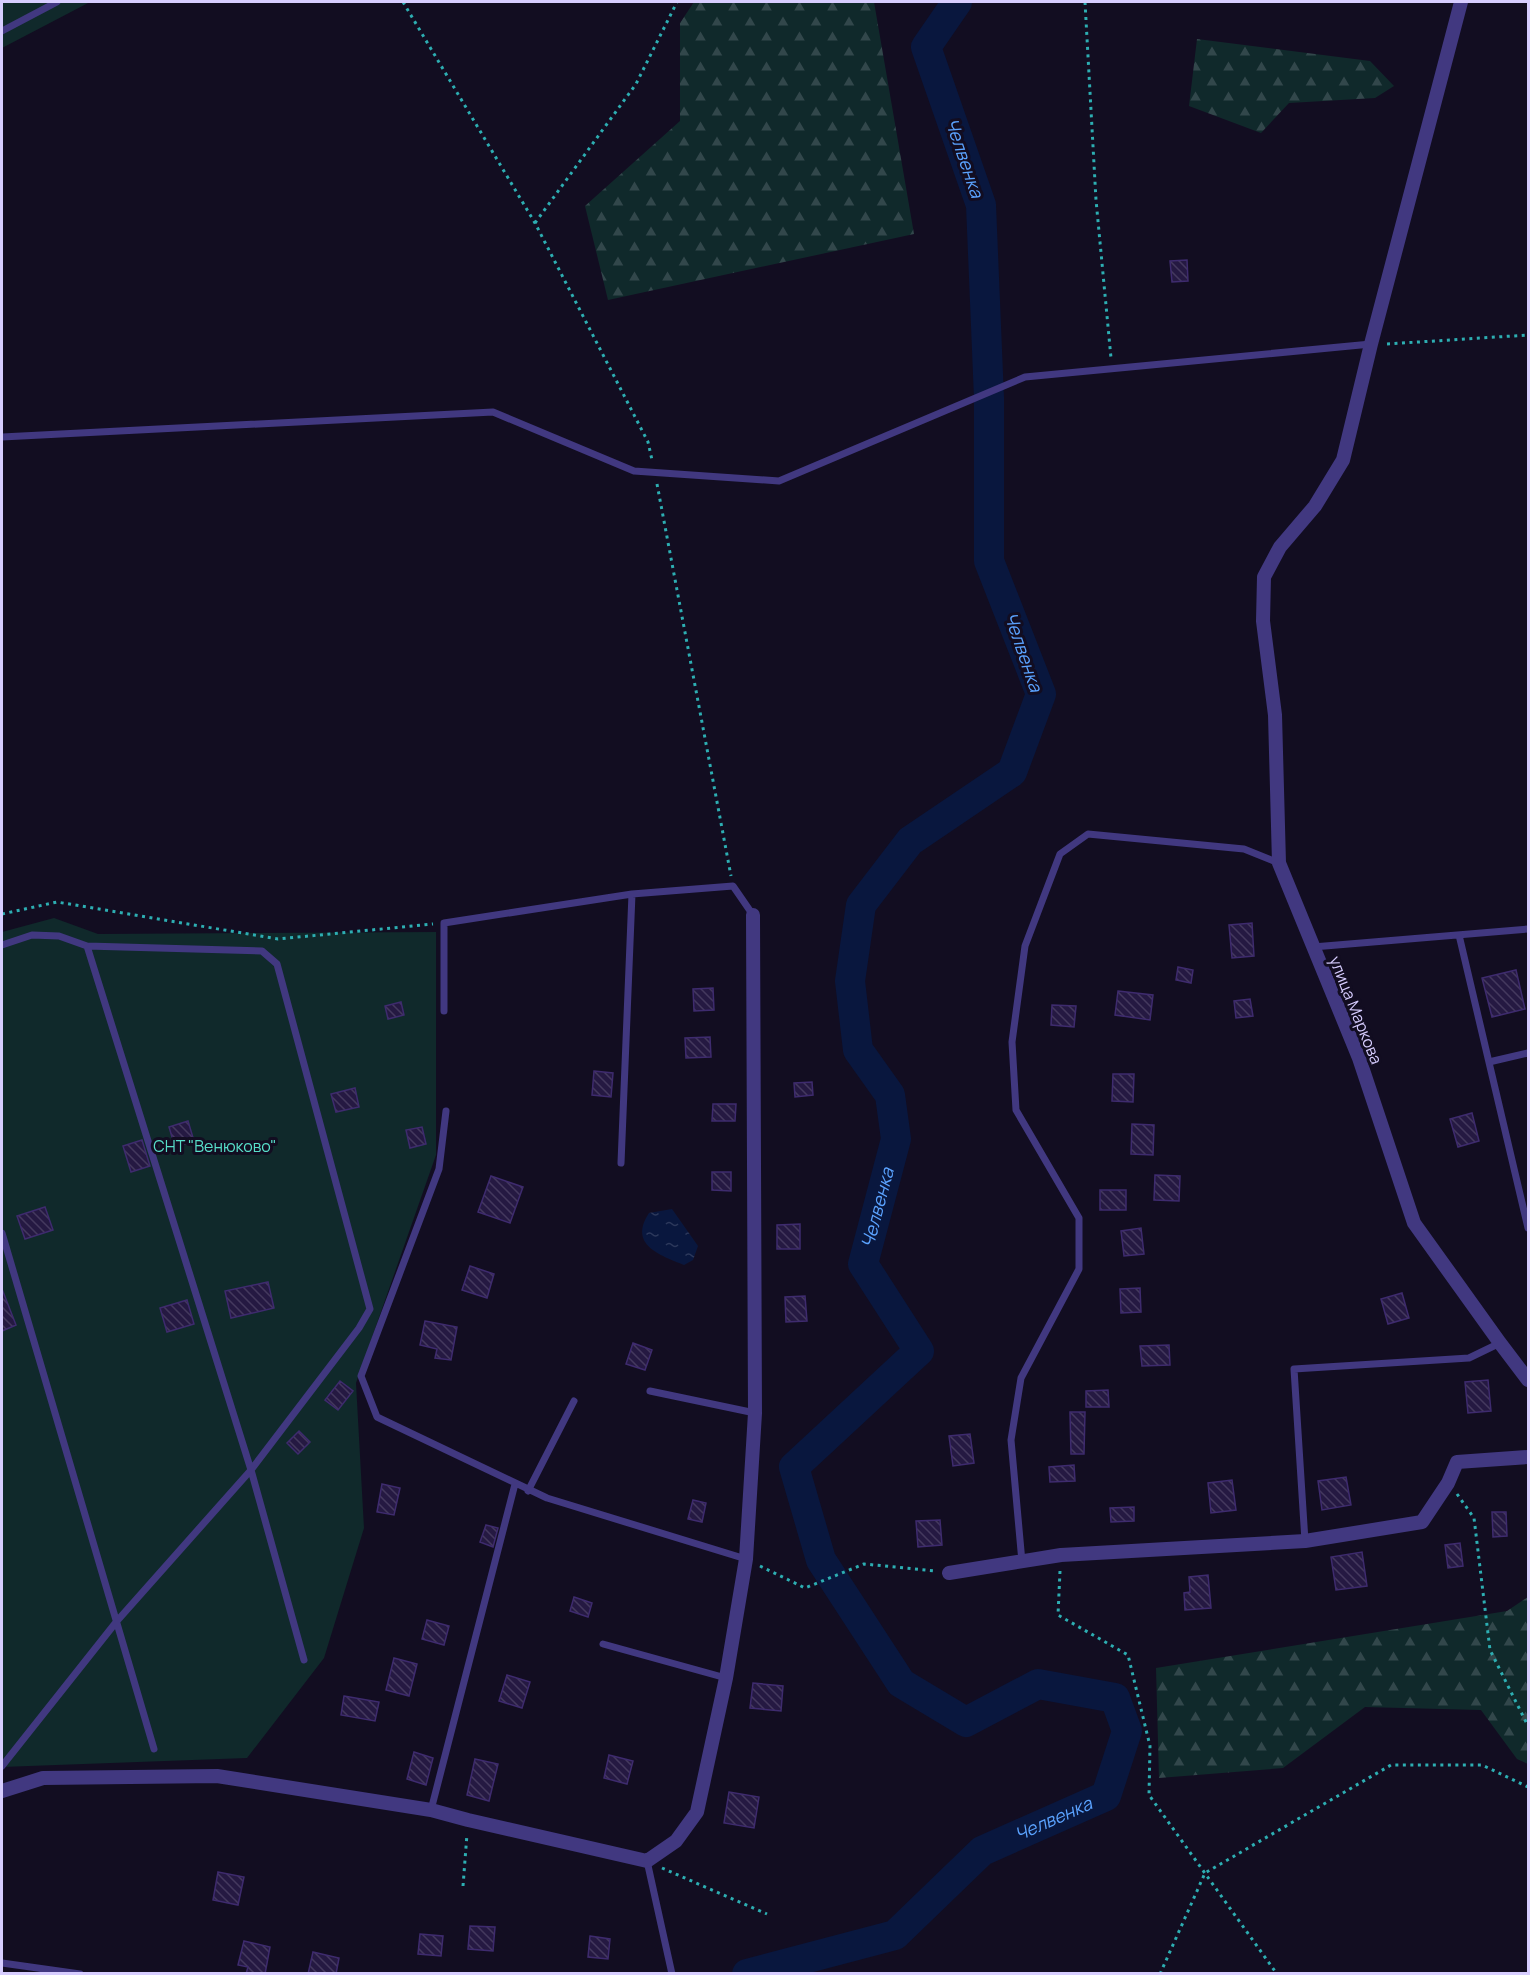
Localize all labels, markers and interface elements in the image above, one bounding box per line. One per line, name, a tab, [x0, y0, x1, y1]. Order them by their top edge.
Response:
water label: Челвенка	[940, 115, 990, 201]
water label: Челвенка	[999, 609, 1049, 695]
street label: улица Маркова	[1324, 953, 1388, 1067]
park label: СНТ "Венюково"	[153, 1135, 277, 1157]
water label: Челвенка	[855, 1164, 899, 1251]
water label: Челвенка	[1010, 1790, 1096, 1846]

